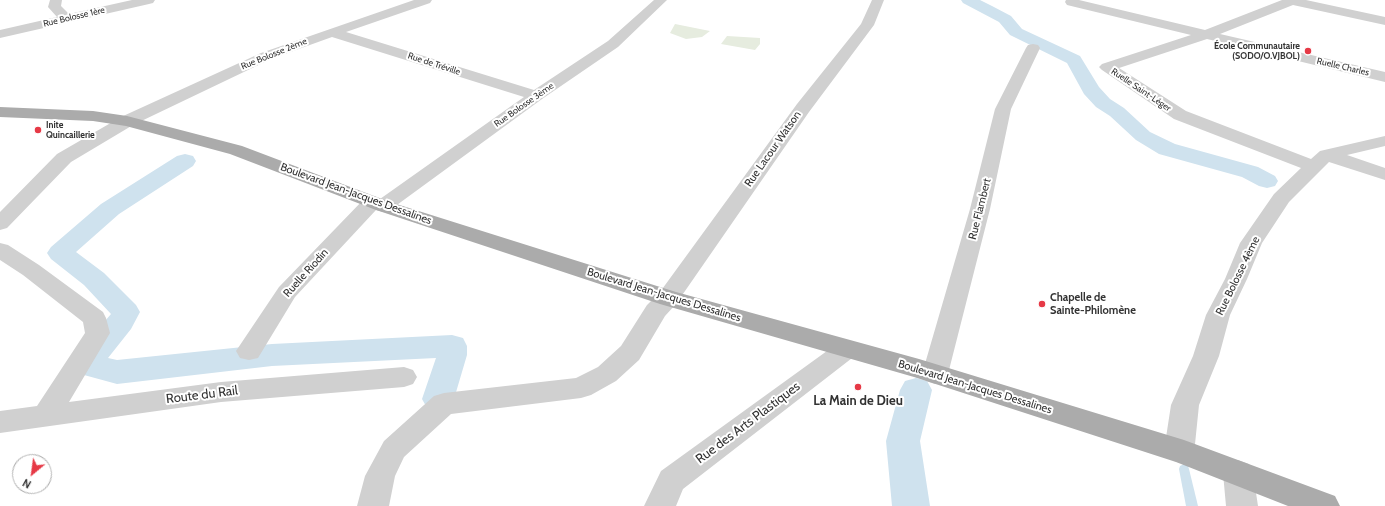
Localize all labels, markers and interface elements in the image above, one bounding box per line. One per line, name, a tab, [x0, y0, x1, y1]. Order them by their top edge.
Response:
street label: Rue Bolosse 1ère	[42, 5, 106, 29]
street label: Rue Bolosse 2ème	[240, 36, 308, 72]
place label: École Communautaire (SODO/O.VJBOL)	[1214, 41, 1300, 62]
marker: École Communautaire (SODO/O.VJBOL)	[1303, 46, 1313, 56]
street label: Rue de Tréville	[406, 50, 462, 78]
street label: Ruelle Charles	[1316, 56, 1370, 78]
street label: Ruelle Saint-Léger	[1109, 66, 1173, 114]
street label: Rue Bolosse 3ème	[492, 80, 556, 130]
street label: Rue Lacour Watson	[742, 109, 804, 189]
place label: Inite Quincaillerie	[46, 120, 95, 141]
marker: Inite Quincaillerie	[33, 125, 43, 135]
street label: Boulevard Jean-Jacques Dessalines	[279, 160, 433, 228]
street label: Rue Flambert	[966, 177, 994, 241]
street label: Rue Bolosse 4ème	[1213, 234, 1263, 318]
street label: Ruelle Riodin	[281, 246, 331, 300]
street label: Boulevard Jean-Jacques Dessalines	[586, 265, 742, 325]
place label: Chapelle de Sainte-Philomène	[1050, 291, 1136, 317]
marker: Chapelle de Sainte-Philomène	[1037, 299, 1047, 309]
street label: Boulevard Jean-Jacques Dessalines	[897, 357, 1053, 417]
street label: Rue des Arts Plastiques	[693, 379, 803, 467]
marker: La Main de Dieu	[853, 382, 863, 392]
street label: Route du Rail	[165, 383, 239, 407]
place label: La Main de Dieu	[813, 393, 903, 409]
north arrow	[12, 454, 52, 494]
text: N	[20, 476, 33, 492]

